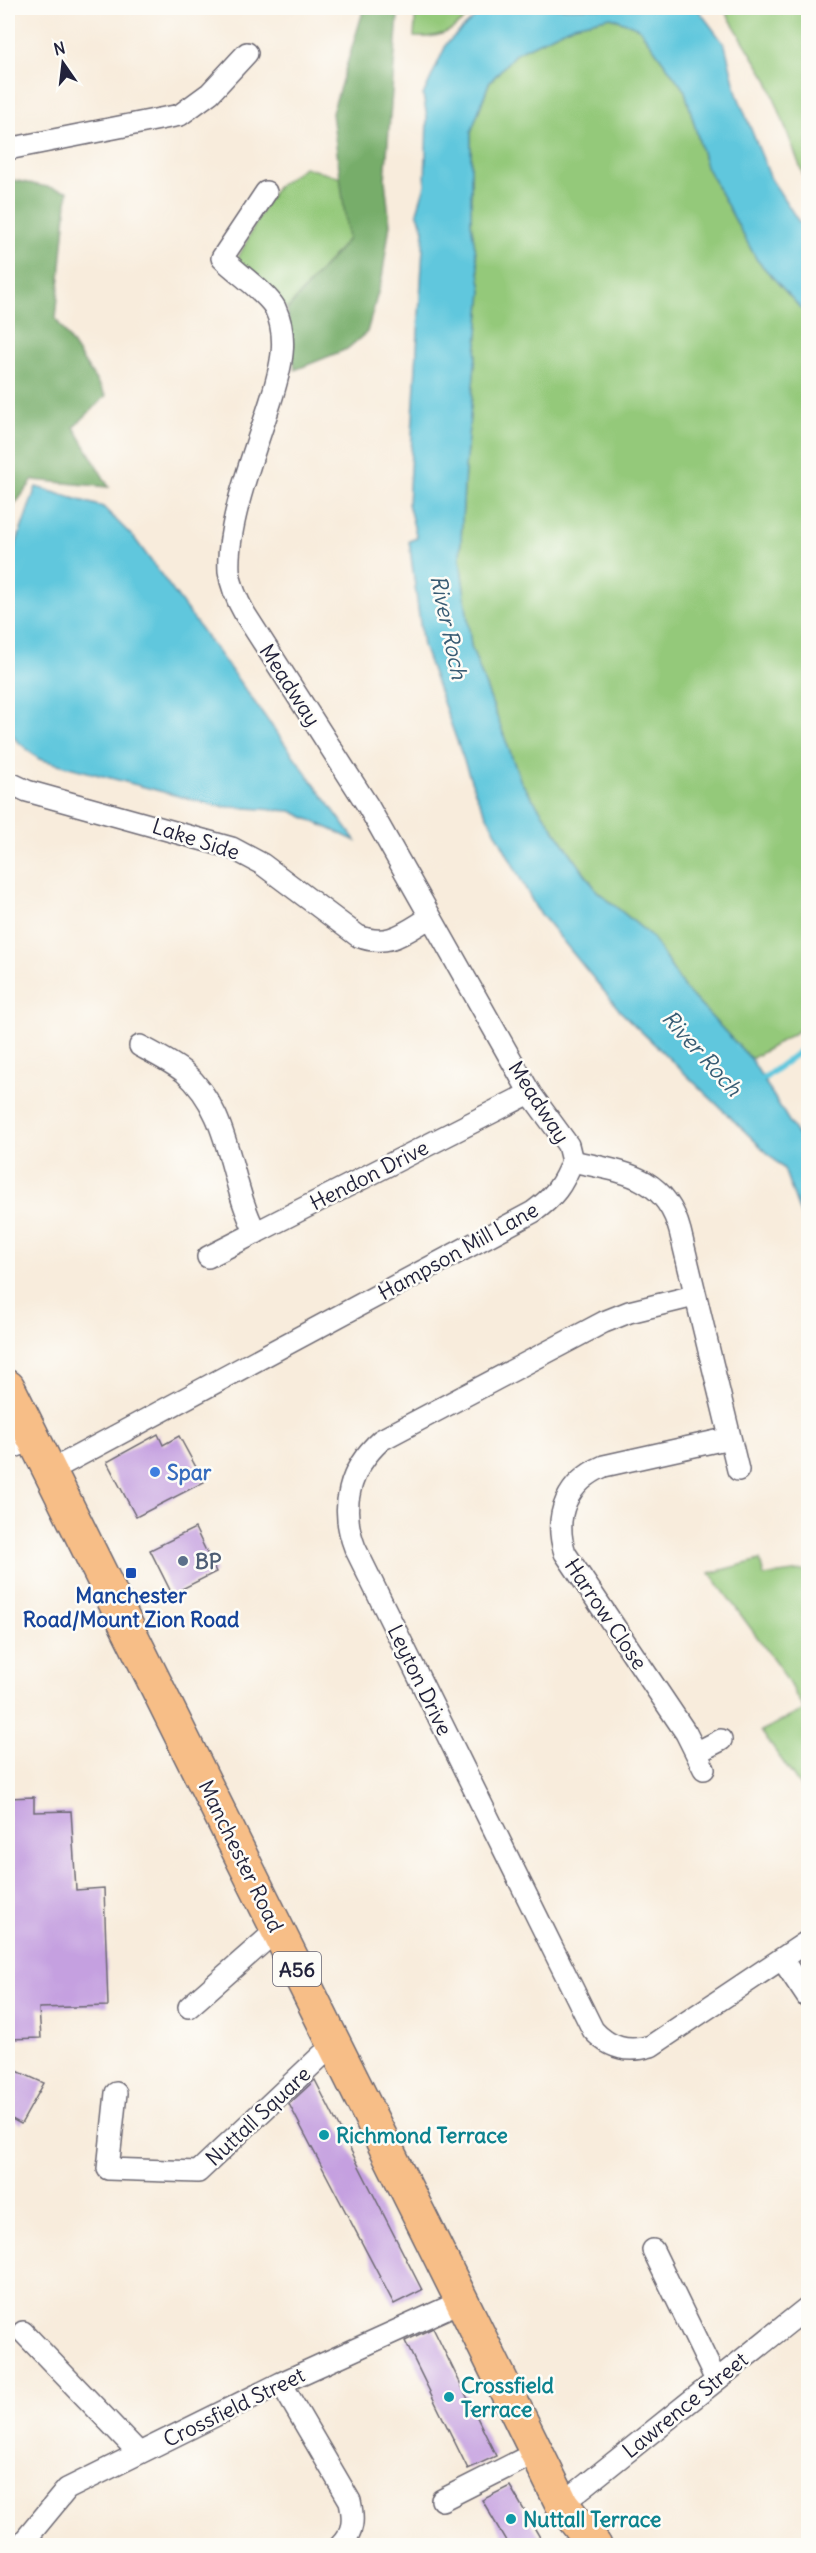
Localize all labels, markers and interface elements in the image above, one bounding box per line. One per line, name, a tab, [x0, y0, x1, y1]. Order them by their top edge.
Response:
north arrow	[33, 33, 93, 93]
text: N	[52, 37, 67, 59]
water label: River Roch	[424, 572, 474, 683]
street label: Meadway	[253, 639, 327, 731]
street label: Lake Side	[149, 812, 243, 866]
water label: River Roch	[656, 1004, 749, 1103]
street label: Meadway	[502, 1056, 576, 1148]
street label: Hendon Drive	[305, 1134, 433, 1216]
street label: Hampson Mill Lane	[373, 1196, 543, 1306]
place label: Spar	[167, 1459, 212, 1486]
marker: Spar	[148, 1465, 162, 1479]
place label: BP	[195, 1548, 222, 1575]
street label: Harrow Close	[559, 1553, 653, 1675]
marker: BP	[176, 1554, 190, 1568]
marker: Manchester Road/Mount Zion Road	[124, 1566, 138, 1580]
place label: Manchester Road/Mount Zion Road	[23, 1582, 240, 1633]
street label: Leyton Drive	[382, 1620, 458, 1740]
street label: Manchester Road	[193, 1776, 289, 1936]
road number: A56	[273, 1952, 321, 1986]
street label: Nuttall Square	[200, 2060, 316, 2172]
place label: Richmond Terrace	[336, 2122, 508, 2149]
marker: Richmond Terrace	[317, 2128, 331, 2142]
street label: Lawrence Street	[617, 2346, 753, 2464]
street label: Crossfield Street	[159, 2361, 309, 2453]
place label: Crossfield Terrace	[461, 2372, 555, 2423]
marker: Crossfield Terrace	[442, 2390, 456, 2404]
place label: Nuttall Terrace	[523, 2506, 661, 2533]
marker: Nuttall Terrace	[504, 2512, 518, 2526]

